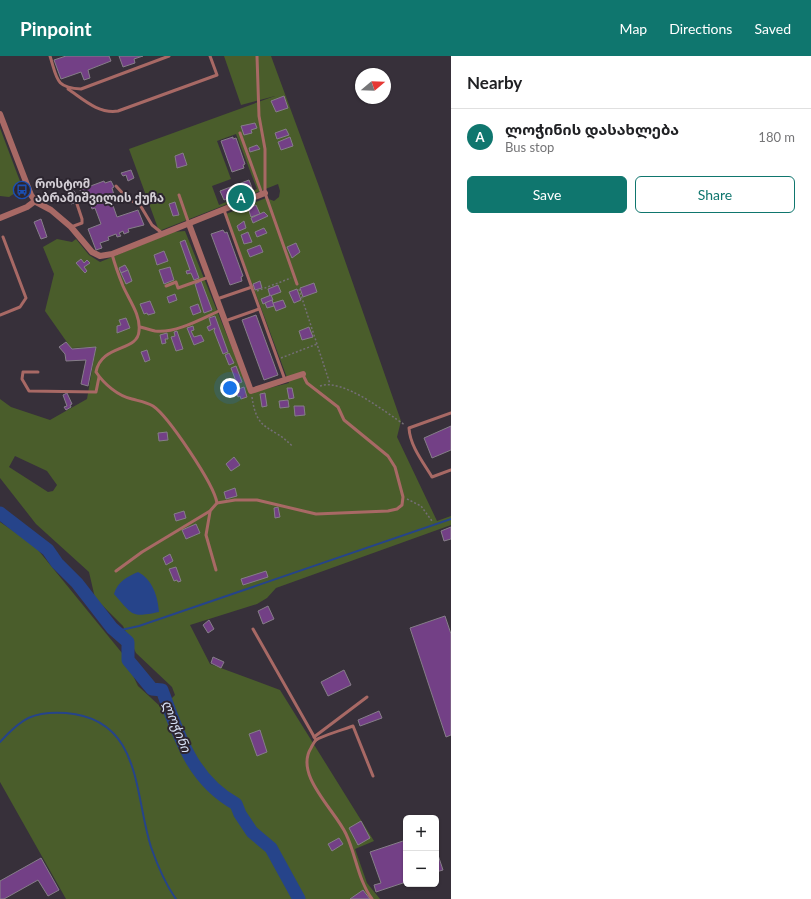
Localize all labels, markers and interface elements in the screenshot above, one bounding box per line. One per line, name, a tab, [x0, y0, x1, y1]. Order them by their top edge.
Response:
text: Pinpoint	[20, 17, 91, 40]
text: Map	[620, 20, 647, 37]
text: Directions	[669, 20, 732, 37]
text: Saved	[754, 20, 791, 37]
north arrow	[355, 68, 391, 104]
text: Nearby	[467, 72, 522, 93]
text: ლოჭინის დასახლება	[505, 120, 679, 138]
text: A	[475, 129, 485, 145]
text: 180 m	[758, 129, 795, 145]
text: Bus stop	[505, 139, 554, 155]
place label: როსტომ აბრამიშვილის ქუჩა	[35, 176, 164, 206]
button: Save	[467, 176, 627, 213]
button: Share	[635, 176, 795, 213]
bus stop icon: როსტომ აბრამიშვილის ქუჩა	[12, 180, 32, 200]
pin: A	[228, 183, 254, 213]
your location	[220, 378, 240, 398]
water label: ლოჭინი	[158, 698, 195, 755]
map controls	[403, 815, 439, 887]
button: +	[403, 815, 439, 851]
button: −	[403, 851, 439, 887]

